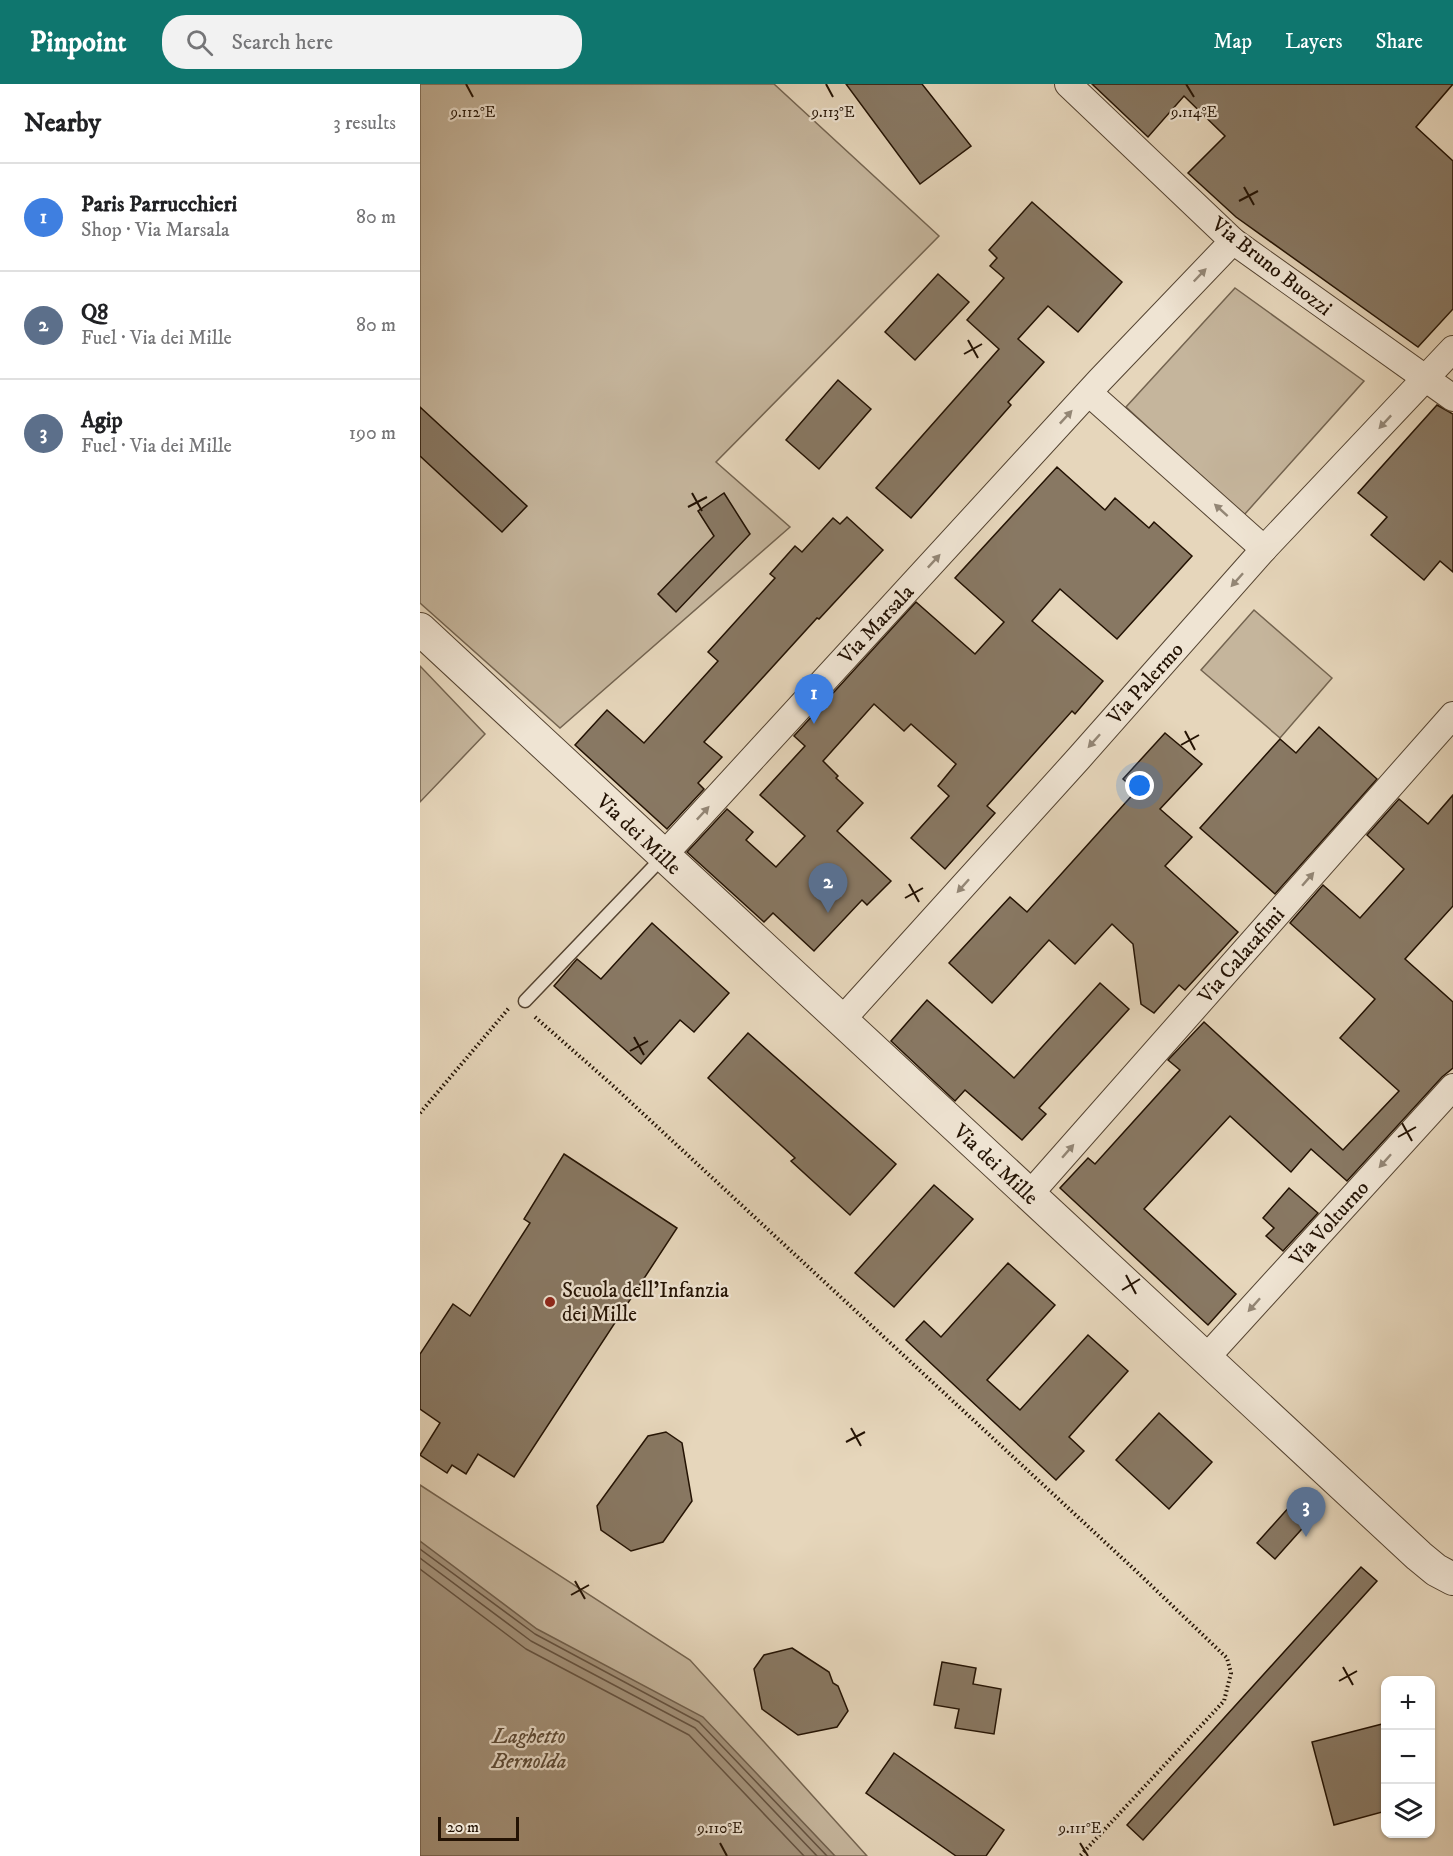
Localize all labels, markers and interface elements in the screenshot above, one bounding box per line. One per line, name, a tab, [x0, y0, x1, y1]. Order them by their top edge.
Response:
search box	[162, 15, 582, 69]
text: Pinpoint	[30, 25, 126, 60]
icon: search	[183, 26, 216, 59]
text: Search here	[231, 29, 333, 56]
text: Map	[1213, 29, 1252, 55]
text: Layers	[1285, 29, 1343, 55]
text: Share	[1376, 29, 1423, 55]
text: 9.112°E	[450, 103, 496, 122]
text: 9.113°E	[810, 103, 855, 122]
text: 9.114°E	[1170, 103, 1217, 122]
text: Nearby	[24, 107, 101, 140]
text: 3 results	[333, 111, 396, 136]
text: Paris Parrucchieri	[81, 191, 237, 218]
text: 1	[40, 205, 47, 230]
text: 80 m	[356, 205, 396, 230]
street label: Via Bruno Buozzi	[1205, 211, 1337, 322]
text: Shop · Via Marsala	[81, 218, 229, 243]
one-way arrow	[1193, 268, 1207, 283]
text: Q8	[81, 299, 108, 326]
text: 2	[39, 313, 48, 338]
text: 80 m	[356, 313, 396, 338]
text: Fuel · Via dei Mille	[81, 326, 232, 351]
text: Agip	[81, 407, 122, 434]
one-way arrow	[1059, 410, 1072, 425]
one-way arrow	[1378, 415, 1392, 429]
text: 3	[40, 421, 47, 446]
text: 190 m	[349, 421, 396, 446]
text: Fuel · Via dei Mille	[81, 434, 232, 459]
one-way arrow	[1213, 503, 1228, 517]
one-way arrow	[927, 554, 940, 569]
one-way arrow	[1231, 572, 1244, 587]
street label: Via Marsala	[833, 580, 920, 671]
street label: Via Palermo	[1101, 637, 1189, 731]
pin: 1	[794, 674, 834, 724]
one-way arrow	[1087, 734, 1101, 749]
your location	[1125, 771, 1154, 800]
street label: Via dei Mille	[590, 788, 686, 881]
one-way arrow	[696, 805, 710, 820]
pin: 2	[808, 864, 848, 913]
one-way arrow	[1301, 872, 1314, 887]
one-way arrow	[957, 878, 970, 893]
street label: Via Calatafimi	[1192, 902, 1291, 1010]
street label: Via dei Mille	[947, 1118, 1043, 1211]
one-way arrow	[1061, 1144, 1074, 1159]
one-way arrow	[1378, 1154, 1392, 1169]
street label: Via Volturno	[1284, 1175, 1375, 1273]
place label: Scuola dell'Infanzia dei Mille	[562, 1278, 729, 1328]
marker: Scuola dell'Infanzia dei Mille	[543, 1295, 557, 1309]
one-way arrow	[1247, 1298, 1261, 1313]
pin: 3	[1286, 1488, 1326, 1537]
map controls	[1381, 1676, 1435, 1838]
button: +	[1381, 1676, 1435, 1730]
water label: Laghetto Bernolda	[490, 1723, 566, 1775]
button: −	[1381, 1730, 1435, 1784]
button: layers	[1381, 1784, 1435, 1838]
scale bar	[438, 1814, 519, 1842]
text: 20 m	[447, 1817, 479, 1837]
text: 9.110°E	[696, 1819, 743, 1838]
text: 9.111°E	[1058, 1819, 1102, 1838]

